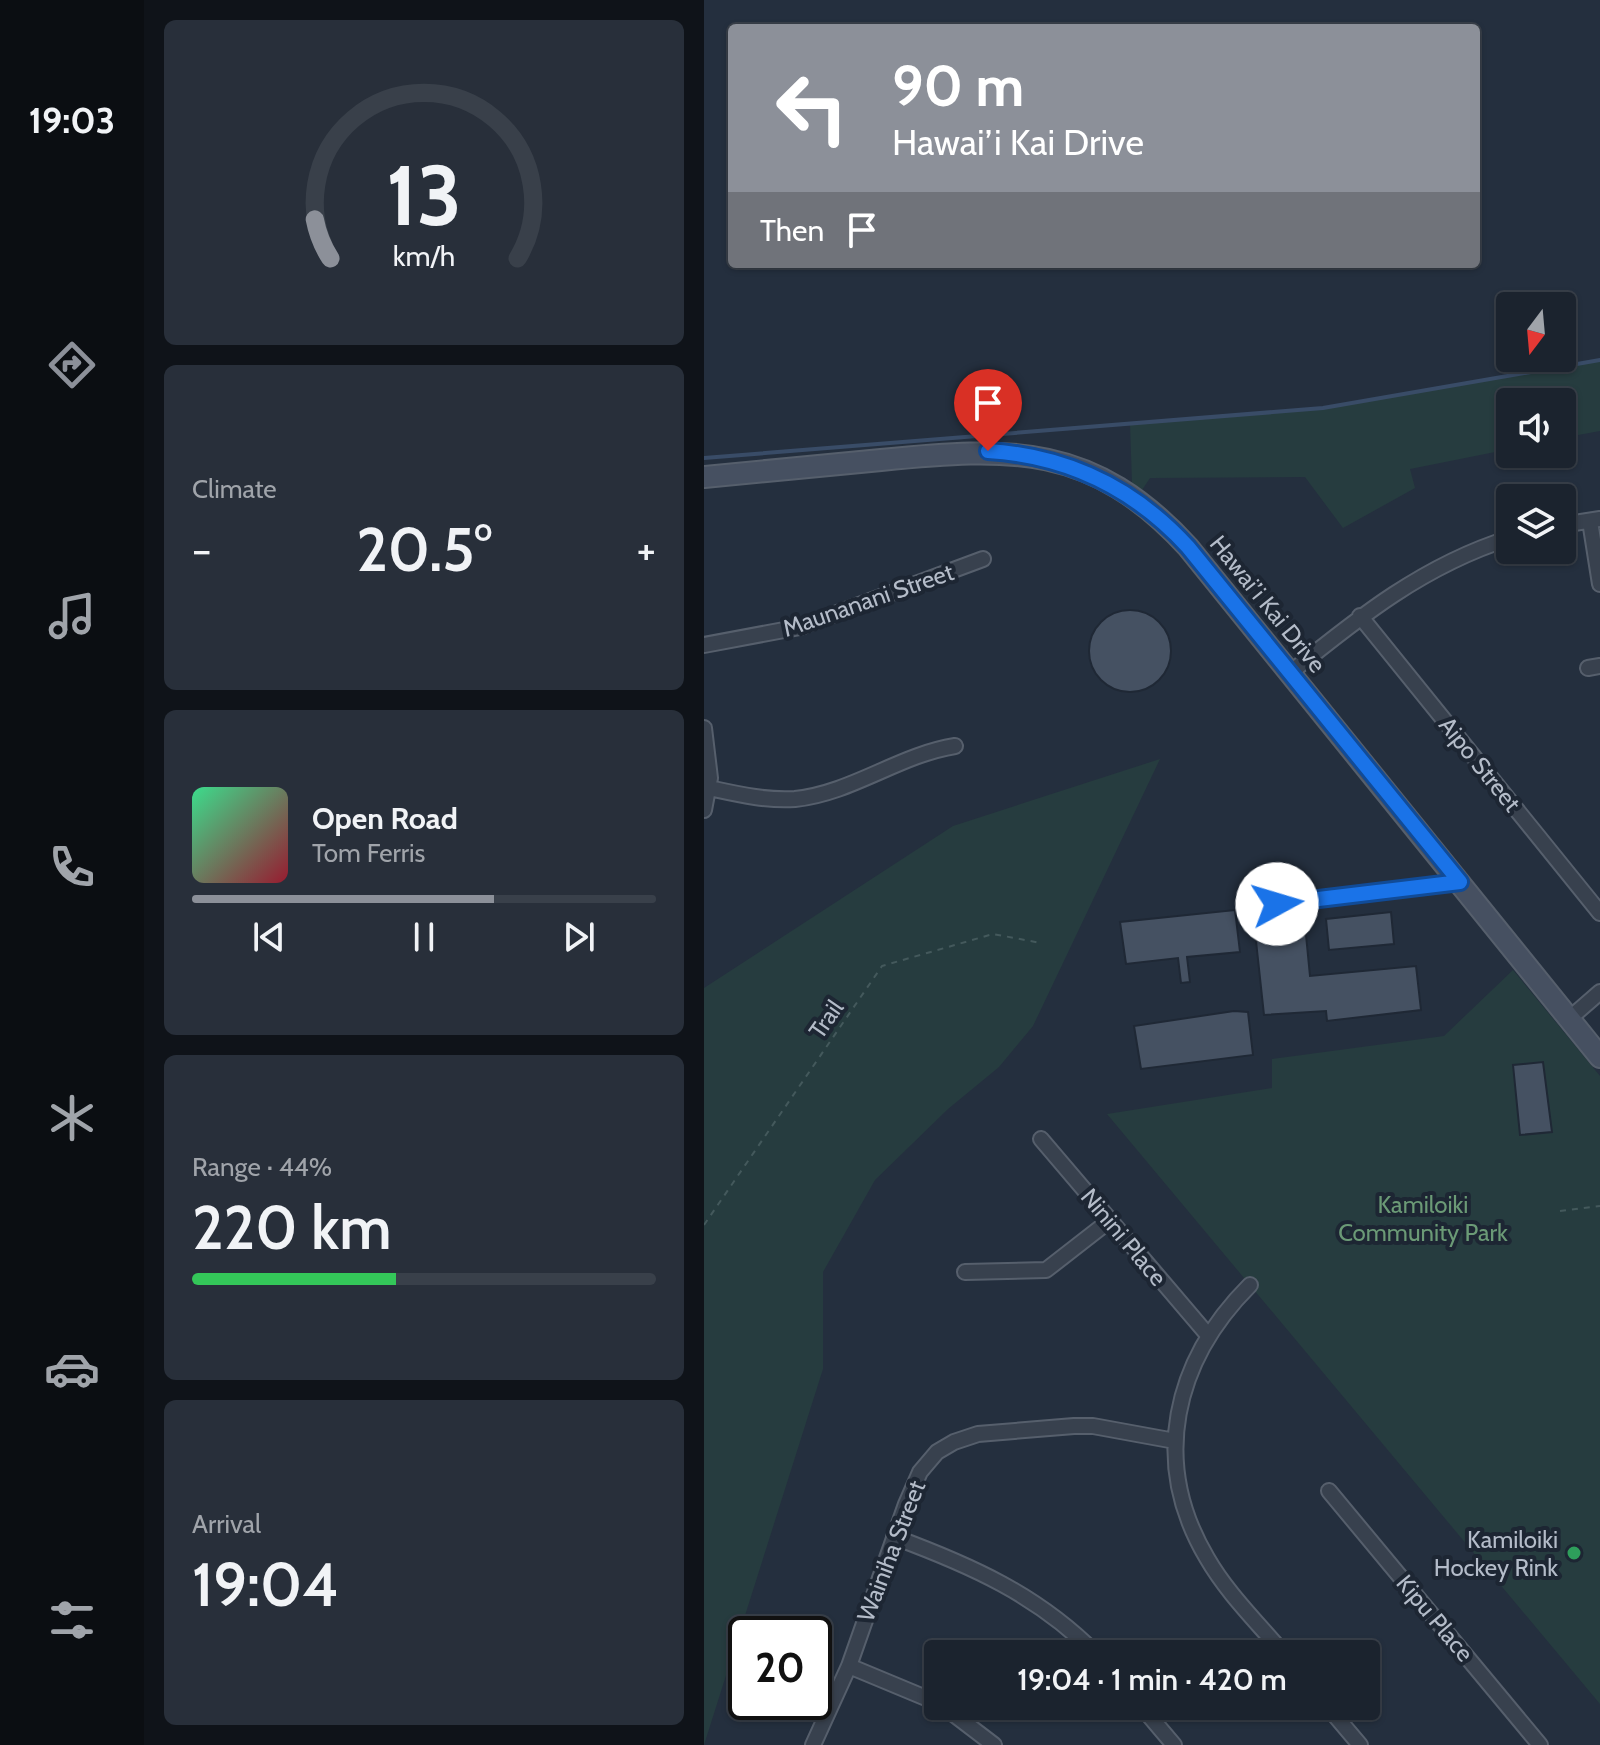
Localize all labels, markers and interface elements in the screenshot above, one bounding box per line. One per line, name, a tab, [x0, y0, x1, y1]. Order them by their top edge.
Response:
text: 90 m	[892, 52, 1024, 120]
icon: left	[760, 56, 864, 160]
text: 19:03	[29, 98, 115, 142]
text: Hawai’i Kai Drive	[892, 120, 1144, 164]
text: 13	[386, 144, 462, 245]
icon: arrive	[840, 208, 884, 252]
text: Then	[760, 212, 824, 249]
text: km/h	[393, 238, 455, 273]
north arrow	[1496, 292, 1576, 372]
map controls	[1496, 292, 1576, 564]
icon: directions	[44, 337, 100, 393]
pin	[954, 369, 1022, 451]
icon: arrive	[966, 381, 1010, 425]
button: sound	[1496, 388, 1576, 468]
text: Climate	[192, 473, 277, 505]
button: layers	[1496, 484, 1576, 564]
text: 20.5°	[356, 513, 492, 586]
text: −	[192, 523, 211, 576]
text: +	[637, 523, 656, 576]
street label: Hawai’i Kai Drive	[1204, 530, 1332, 678]
street label: Maunanani Street	[779, 557, 957, 643]
icon: music	[44, 588, 100, 644]
street label: Aipo Street	[1433, 711, 1527, 817]
text: Open Road	[312, 800, 458, 837]
text: Tom Ferris	[312, 837, 425, 869]
icon: phone	[44, 839, 100, 895]
position arrow	[1235, 862, 1319, 946]
icon: previous	[247, 915, 291, 959]
icon: pause	[402, 915, 446, 959]
icon: next	[557, 915, 601, 959]
street label: Trail	[803, 994, 850, 1044]
icon: climate	[44, 1090, 100, 1146]
text: Range · 44%	[192, 1151, 332, 1183]
street label: Ninini Place	[1075, 1182, 1173, 1292]
park label: Kamiloiki Community Park	[1338, 1190, 1508, 1247]
text: 220 km	[192, 1191, 392, 1264]
icon: car	[44, 1341, 100, 1397]
street label: Wainiha Street	[851, 1476, 931, 1626]
text: Arrival	[192, 1508, 261, 1540]
place label: Kamiloiki Hockey Rink	[1434, 1525, 1558, 1582]
marker: Kamiloiki Hockey Rink	[1565, 1544, 1583, 1562]
text: 19:04	[192, 1548, 339, 1621]
street label: Kipu Place	[1390, 1569, 1480, 1667]
icon: filters	[44, 1592, 100, 1648]
speed limit sign: 20	[728, 1616, 832, 1720]
text: 19:04 · 1 min · 420 m	[1017, 1661, 1287, 1698]

